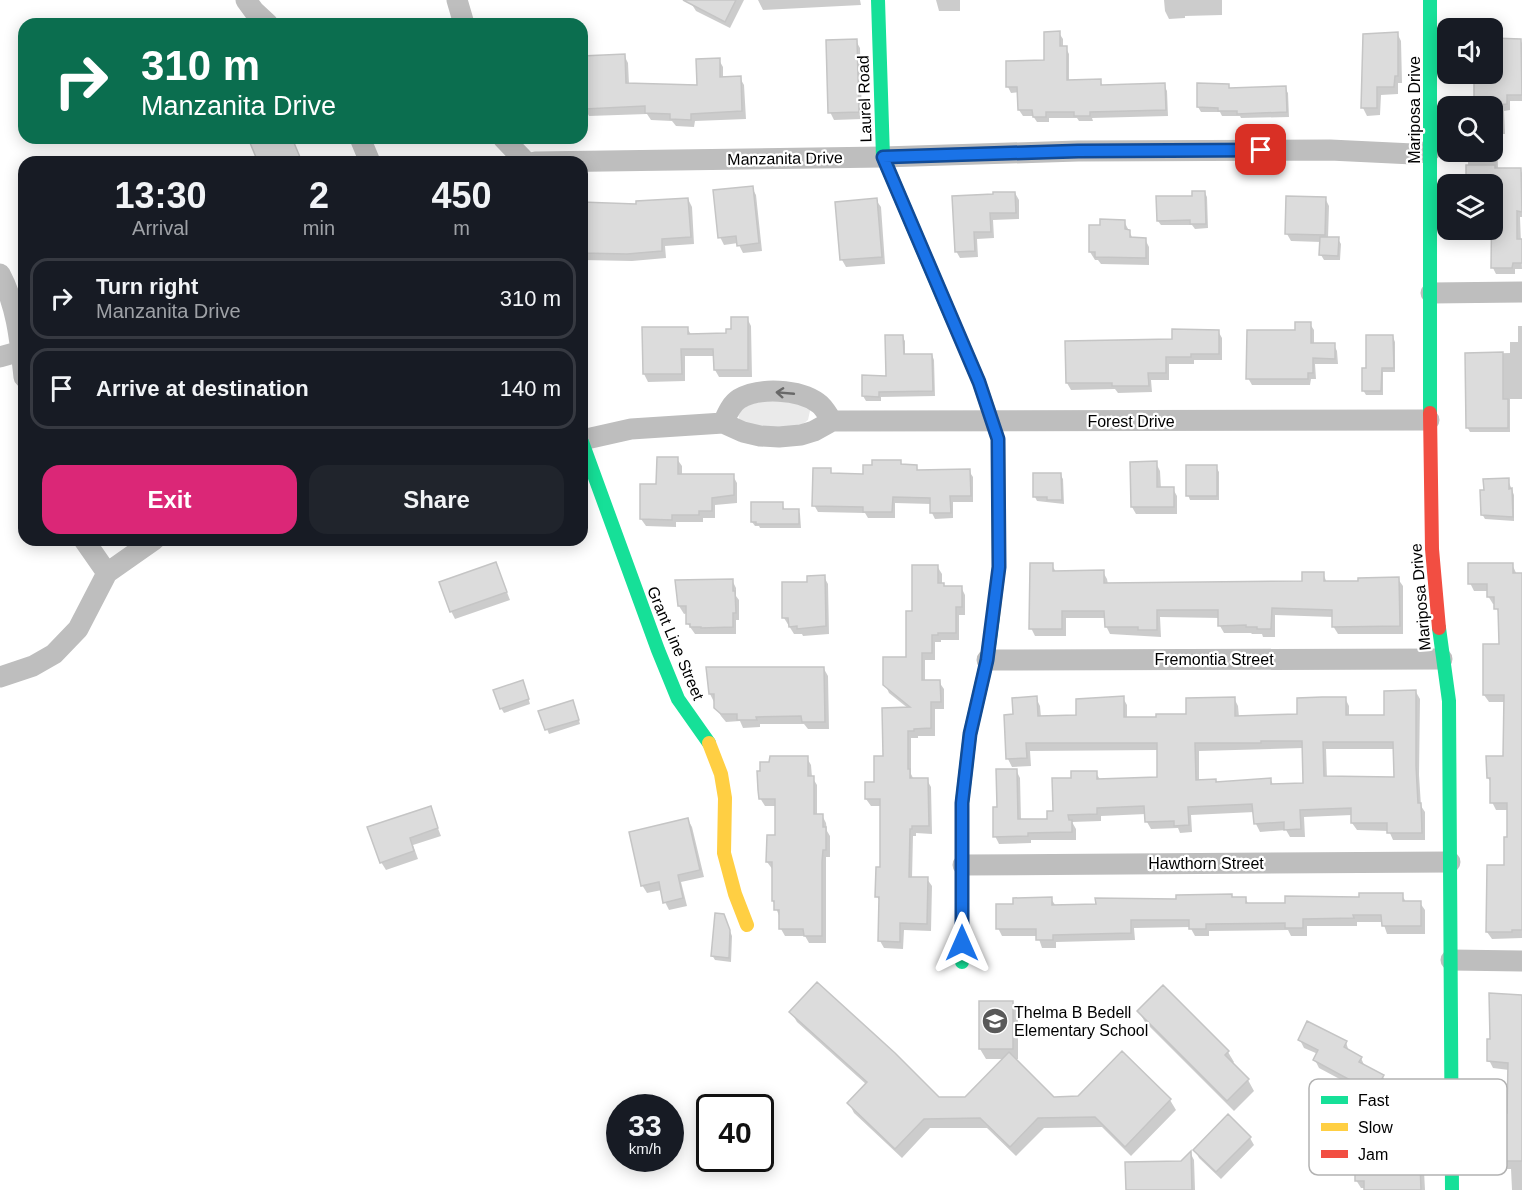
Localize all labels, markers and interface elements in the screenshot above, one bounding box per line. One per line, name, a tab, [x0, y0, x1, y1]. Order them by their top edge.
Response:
map controls	[1437, 18, 1503, 240]
button: sound	[1437, 18, 1503, 84]
icon: right	[42, 42, 120, 120]
text: 310 m	[141, 42, 260, 89]
street label: Laurel Road	[854, 55, 875, 143]
street label: Mariposa Drive	[1406, 56, 1423, 164]
text: Manzanita Drive	[141, 91, 336, 121]
button: search	[1437, 96, 1503, 162]
pin	[1235, 124, 1286, 175]
icon: arrive	[1244, 133, 1277, 166]
street label: Manzanita Drive	[727, 149, 843, 168]
button: layers	[1437, 174, 1503, 240]
text: 13:30	[114, 175, 206, 216]
text: 2	[309, 175, 329, 216]
text: 450	[431, 175, 492, 216]
text: Arrival	[132, 217, 189, 239]
text: min	[303, 217, 335, 239]
text: m	[453, 217, 470, 239]
text: Turn right	[96, 274, 198, 299]
icon: right	[45, 282, 78, 315]
text: 310 m	[500, 286, 561, 311]
text: Manzanita Drive	[96, 300, 241, 322]
icon: arrive	[45, 372, 78, 405]
text: Arrive at destination	[96, 376, 309, 401]
text: 140 m	[500, 376, 561, 401]
one-way arrow	[775, 387, 795, 398]
street label: Forest Drive	[1087, 413, 1175, 430]
button: Exit	[42, 465, 297, 534]
button: Share	[309, 465, 564, 534]
street label: Mariposa Drive	[1407, 543, 1434, 651]
street label: Grant Line Street	[644, 584, 707, 703]
street label: Fremontia Street	[1154, 651, 1274, 668]
street label: Hawthorn Street	[1148, 855, 1264, 872]
position arrow	[930, 911, 994, 975]
place label: Thelma B Bedell Elementary School	[1014, 1004, 1148, 1039]
school or university icon: Thelma B Bedell Elementary School	[980, 1006, 1010, 1036]
legend	[1309, 1079, 1507, 1175]
text: Fast	[1358, 1092, 1390, 1109]
speed limit sign: 40	[696, 1094, 774, 1172]
text: 33	[628, 1109, 662, 1142]
text: Slow	[1358, 1119, 1393, 1136]
text: km/h	[629, 1140, 661, 1157]
text: Jam	[1358, 1146, 1388, 1163]

